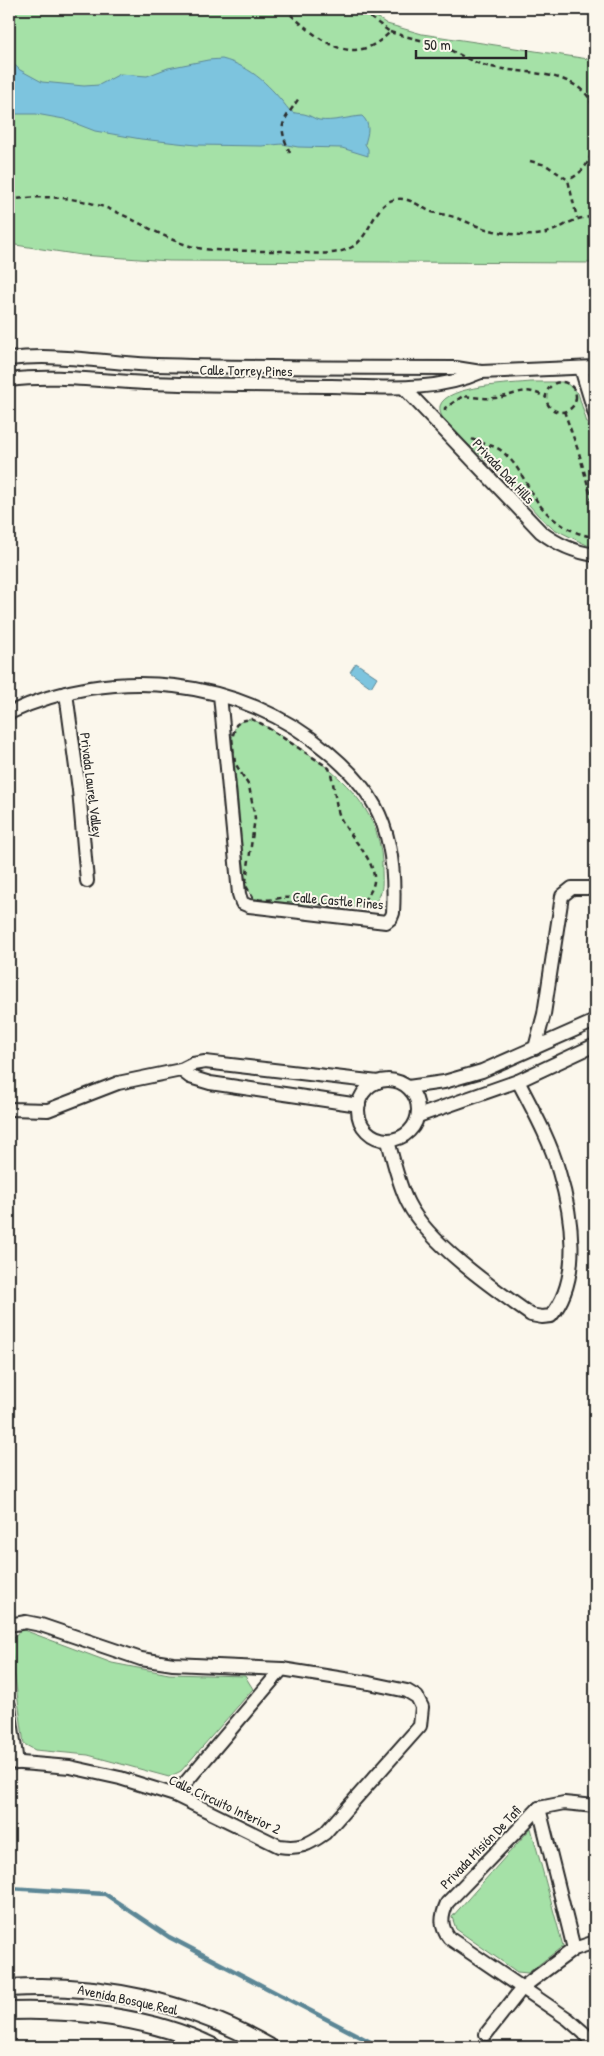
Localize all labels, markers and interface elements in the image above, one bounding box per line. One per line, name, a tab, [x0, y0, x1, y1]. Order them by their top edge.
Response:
scale bar	[416, 28, 526, 60]
text: 50 m	[424, 34, 451, 55]
street label: Calle Torrey Pines	[199, 360, 293, 381]
street label: Privada Dak Hills	[469, 434, 539, 508]
street label: Privada Laurel Valley	[75, 731, 108, 839]
street label: Calle Castle Pines	[292, 887, 384, 913]
street label: Calle Circuito Interior 2	[166, 1770, 284, 1838]
street label: Privada Misión De Tafi	[435, 1801, 525, 1893]
street label: Avenida Bosque Real	[76, 1979, 180, 2020]

